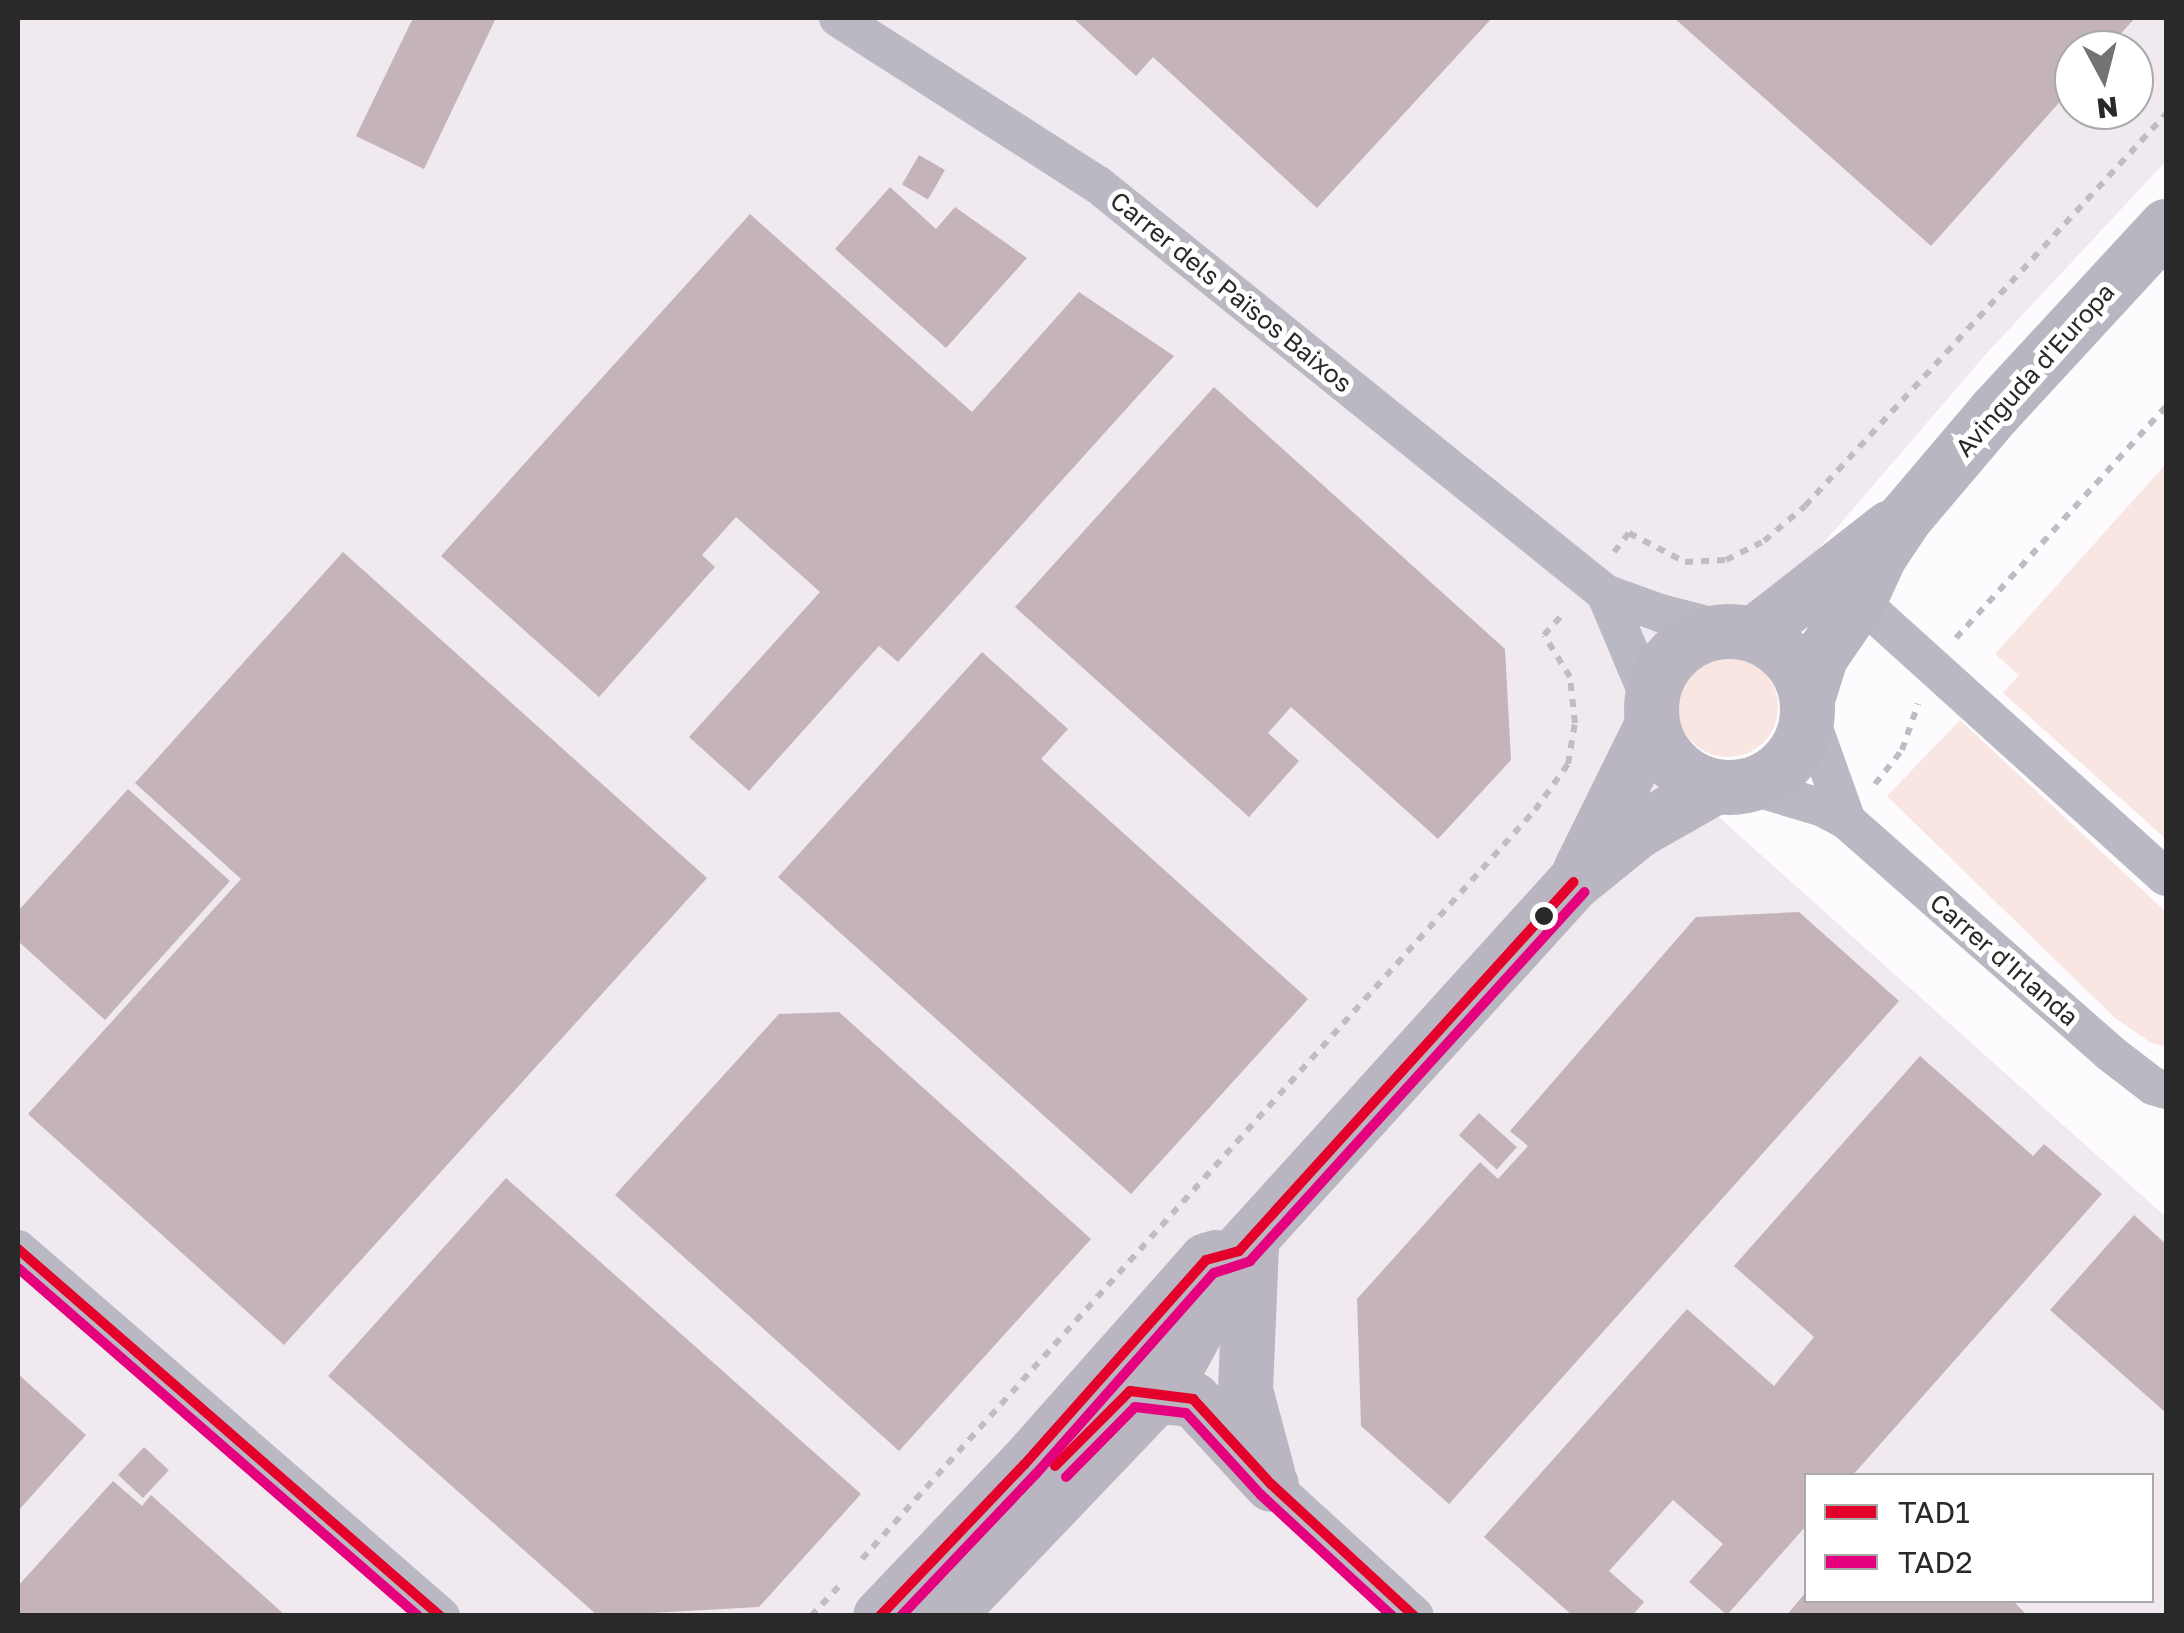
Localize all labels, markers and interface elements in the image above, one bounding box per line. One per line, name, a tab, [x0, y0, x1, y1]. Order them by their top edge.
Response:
north arrow	[2054, 30, 2154, 130]
text: N	[2095, 91, 2120, 126]
street label: Carrer dels Països Baixos	[1104, 185, 1358, 399]
street label: Avinguda d'Europa	[1949, 277, 2121, 463]
street label: Carrer d'Irlanda	[1924, 888, 2084, 1032]
unlabelled marker	[1534, 906, 1554, 926]
legend	[1804, 1473, 2154, 1603]
text: TAD1	[1898, 1494, 1970, 1530]
text: TAD2	[1898, 1544, 1973, 1580]

